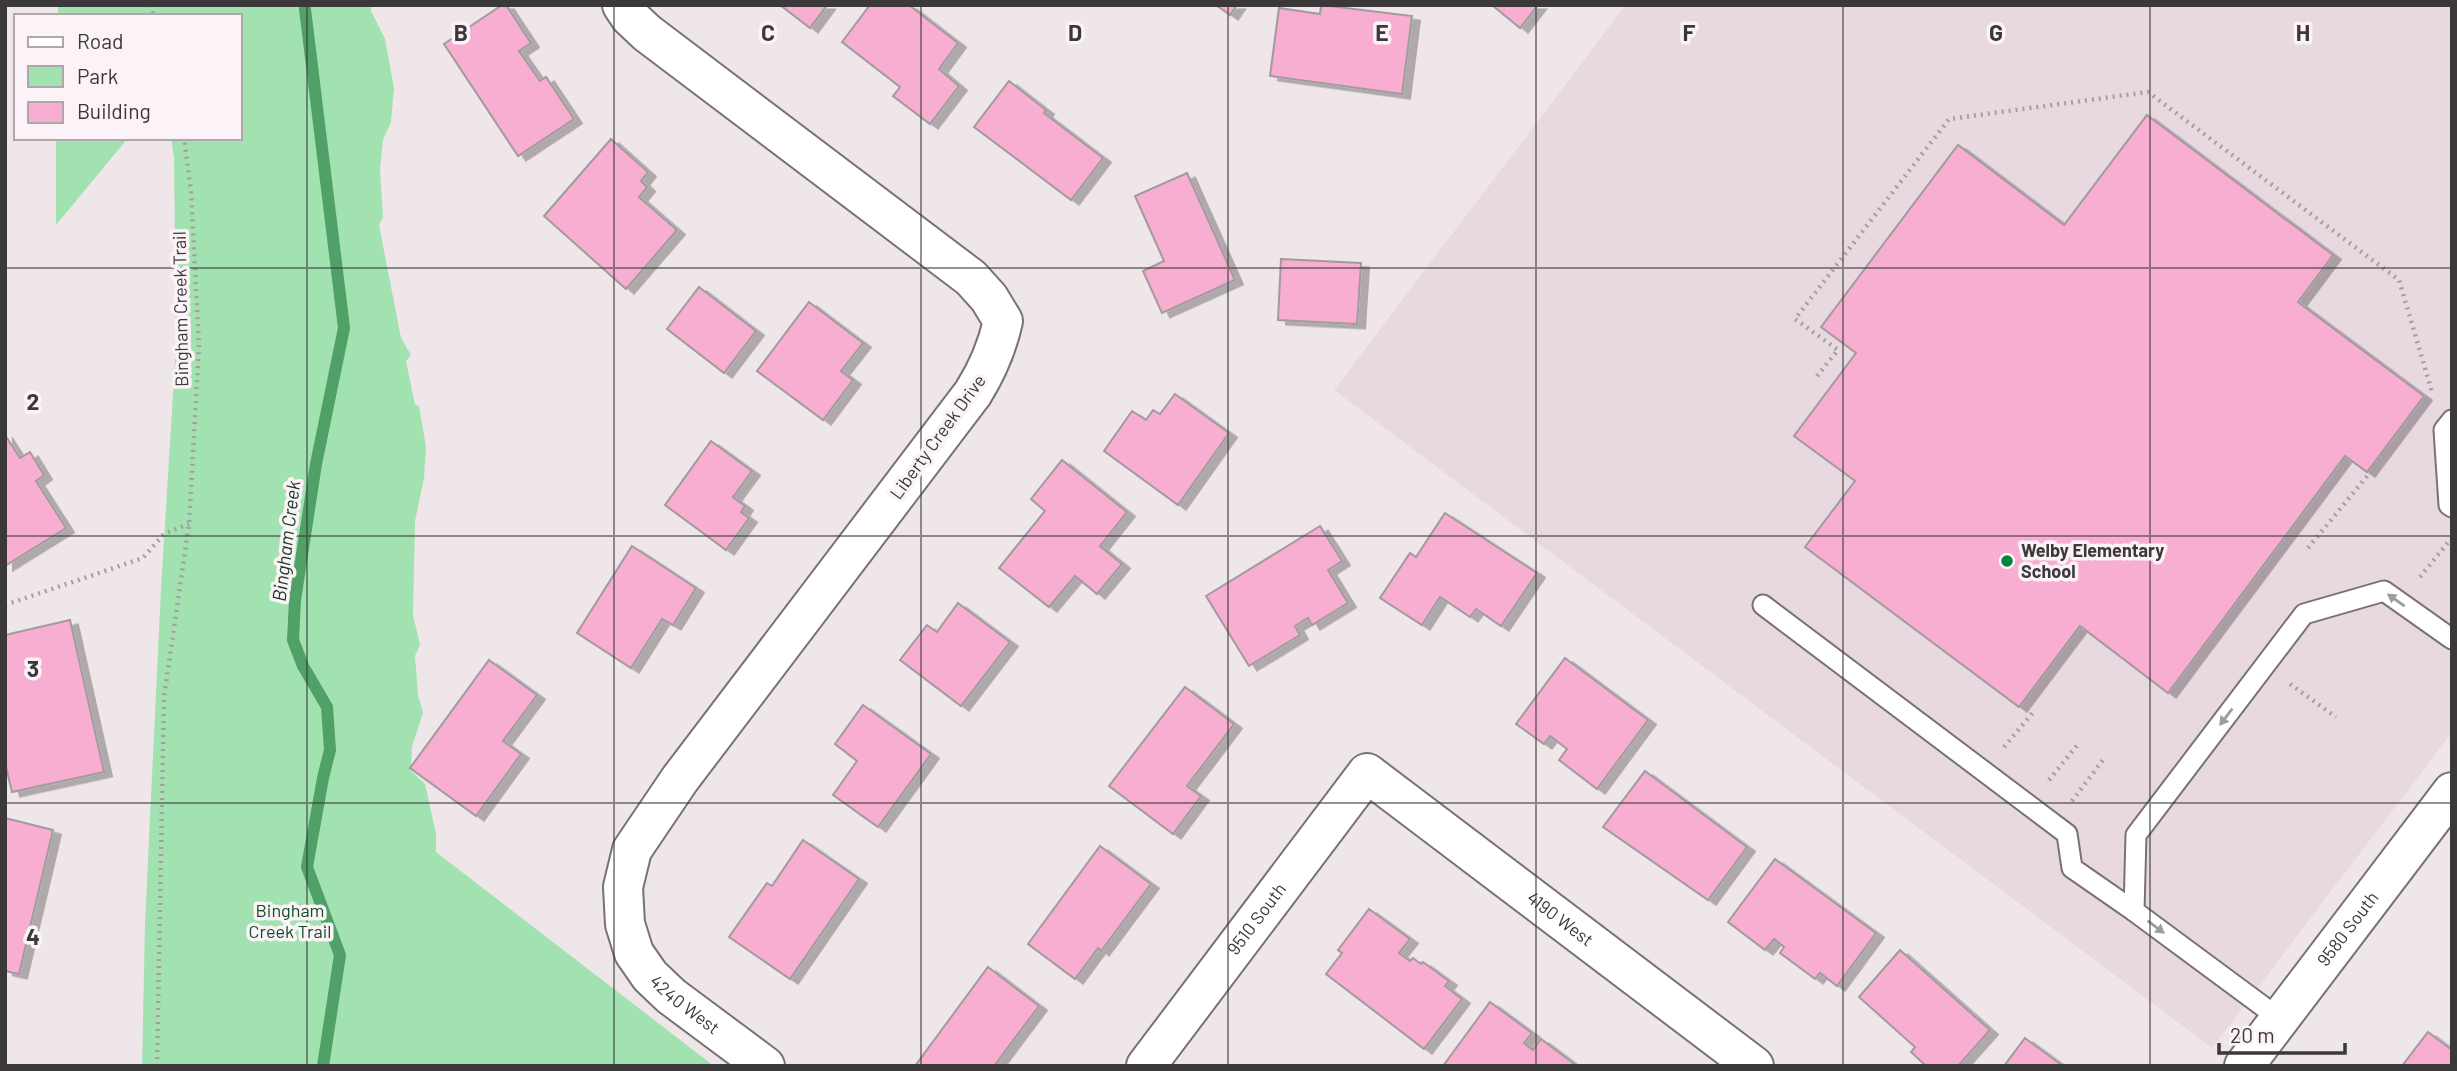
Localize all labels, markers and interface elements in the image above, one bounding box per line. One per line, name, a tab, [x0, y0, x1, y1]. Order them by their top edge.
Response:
legend	[14, 14, 242, 140]
text: B	[454, 18, 468, 46]
text: C	[761, 18, 775, 46]
text: D	[1068, 18, 1082, 46]
text: E	[1375, 18, 1389, 46]
text: F	[1683, 18, 1696, 46]
text: G	[1989, 18, 2003, 46]
text: H	[2296, 18, 2310, 46]
text: Road	[77, 28, 123, 53]
text: Park	[77, 63, 118, 88]
text: Building	[77, 98, 151, 123]
street label: Bingham Creek Trail	[168, 231, 192, 387]
street label: Liberty Creek Drive	[885, 370, 990, 503]
text: 2	[27, 387, 39, 415]
water label: Bingham Creek	[267, 478, 304, 603]
place label: Welby Elementary School	[2021, 539, 2164, 582]
marker: Welby Elementary School	[1999, 553, 2015, 569]
one-way arrow	[2387, 593, 2405, 607]
text: 3	[27, 654, 39, 682]
one-way arrow	[2218, 707, 2233, 725]
street label: 9510 South	[1222, 878, 1290, 959]
street label: 4190 West	[1523, 886, 1598, 950]
street label: 9580 South	[2312, 887, 2383, 970]
park label: Bingham Creek Trail	[249, 899, 331, 942]
one-way arrow	[2147, 920, 2165, 934]
text: 4	[26, 922, 40, 950]
street label: 4240 West	[646, 970, 724, 1038]
scale bar	[2219, 1012, 2345, 1056]
text: 20 m	[2230, 1022, 2275, 1047]

